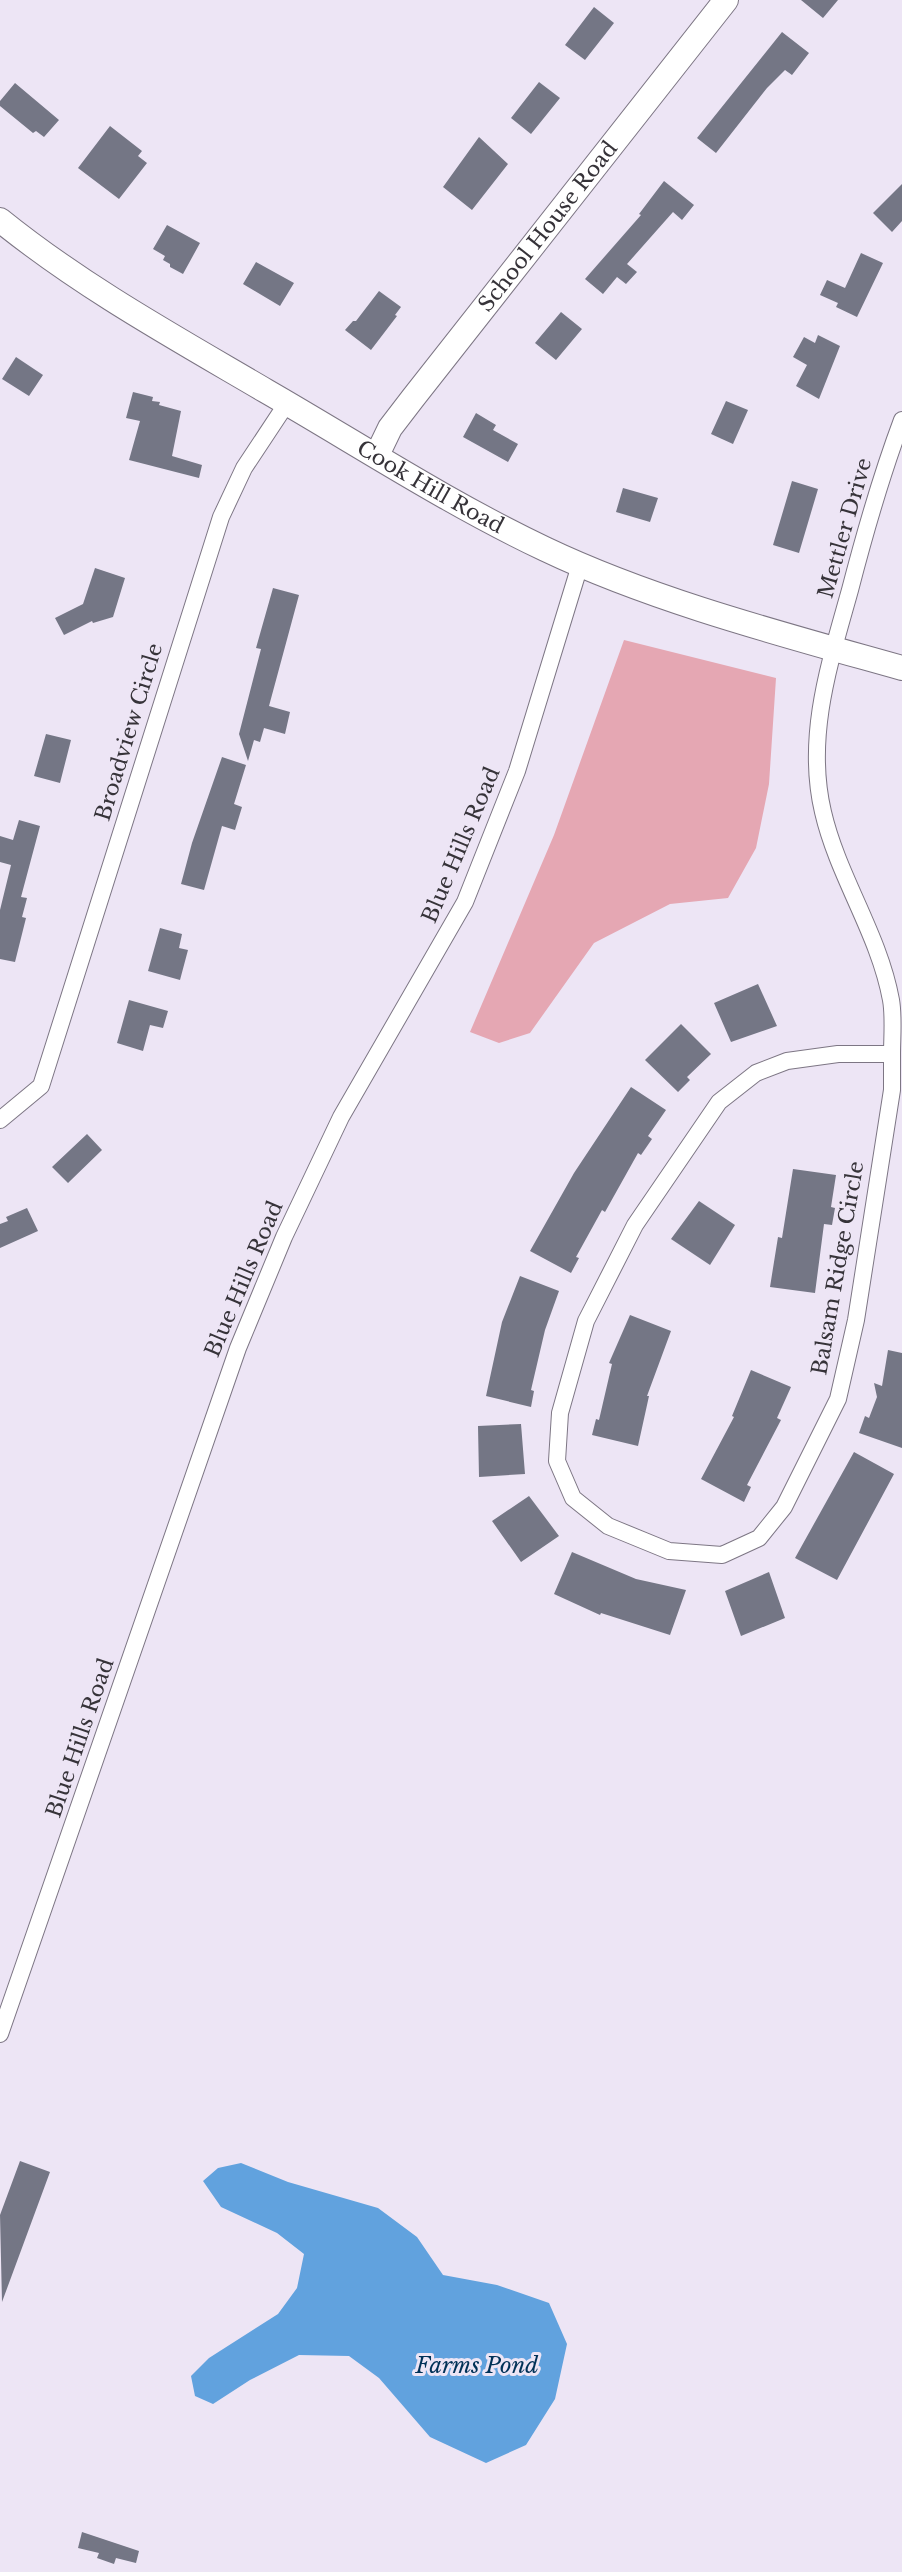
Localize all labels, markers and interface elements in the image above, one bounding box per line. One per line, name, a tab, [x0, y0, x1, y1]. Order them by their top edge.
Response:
street label: School House Road	[473, 136, 623, 317]
street label: Cook Hill Road	[352, 435, 508, 539]
street label: Mettler Drive	[813, 455, 877, 601]
street label: Broadview Circle	[90, 640, 168, 824]
street label: Blue Hills Road	[416, 763, 506, 927]
street label: Balsam Ridge Circle	[806, 1159, 870, 1377]
street label: Blue Hills Road	[199, 1197, 289, 1361]
street label: Blue Hills Road	[41, 1655, 119, 1821]
water label: Farms Pond	[415, 2352, 539, 2379]

